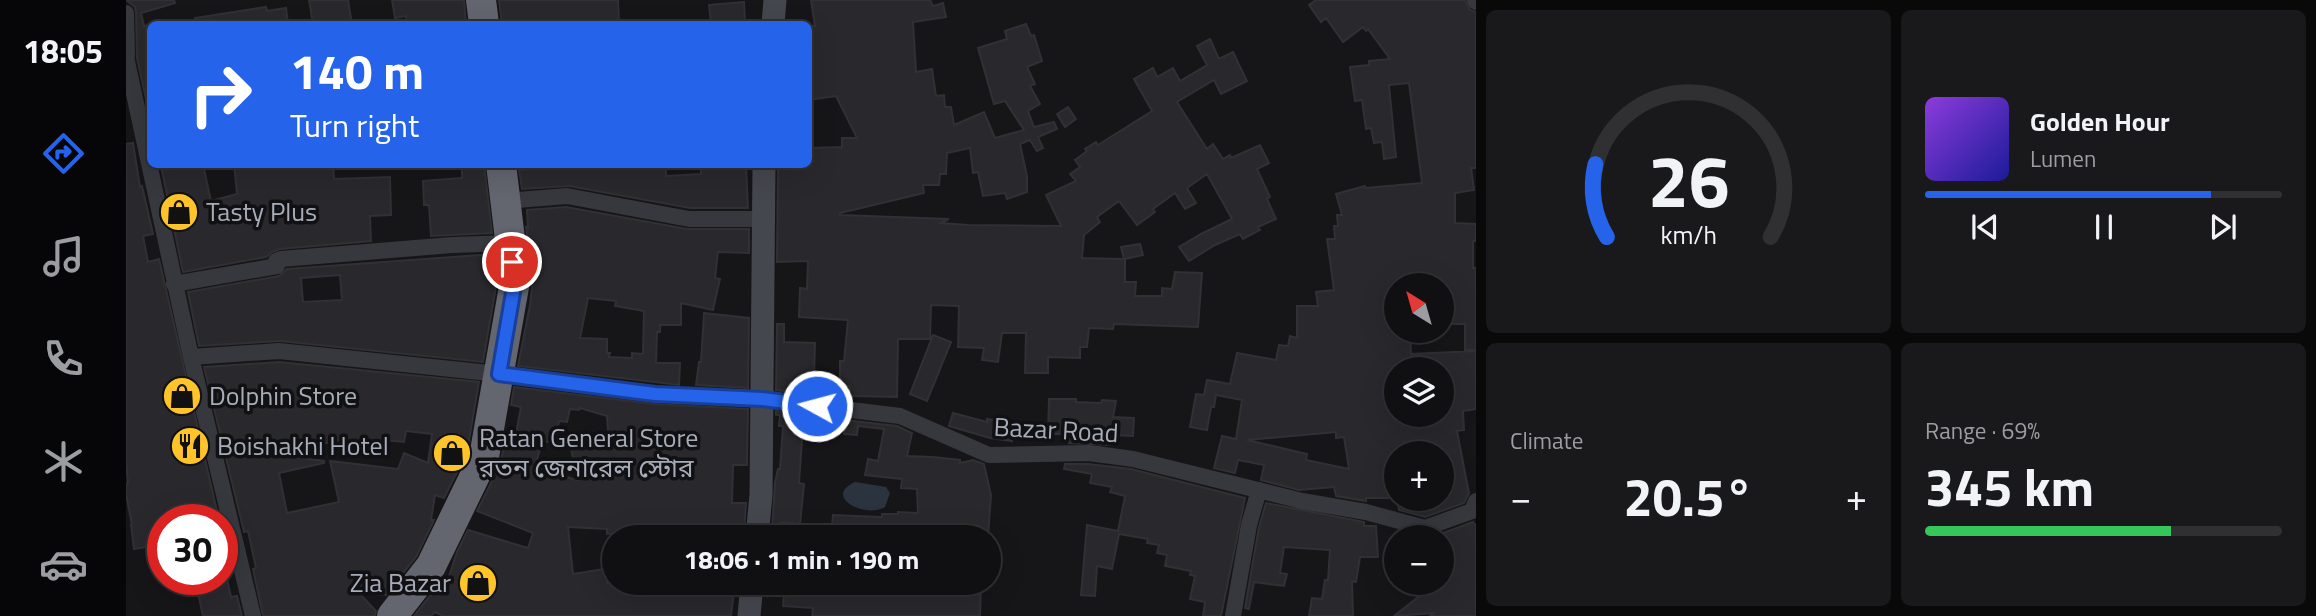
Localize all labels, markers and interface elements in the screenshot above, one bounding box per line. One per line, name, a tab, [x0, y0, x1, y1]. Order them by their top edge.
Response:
text: 18:05	[23, 27, 103, 75]
text: 140 m	[290, 33, 424, 108]
icon: right	[175, 49, 266, 140]
text: Turn right	[290, 101, 419, 149]
text: Golden Hour	[2030, 102, 2170, 141]
text: 26	[1648, 126, 1729, 236]
icon: directions	[39, 129, 88, 178]
text: Lumen	[2030, 141, 2096, 176]
shop icon: Tasty Plus	[158, 191, 200, 233]
place label: Tasty Plus	[206, 192, 317, 231]
icon: previous	[1966, 208, 2004, 246]
icon: pause	[2085, 208, 2123, 246]
icon: next	[2204, 208, 2242, 246]
text: km/h	[1660, 216, 1717, 254]
icon: music	[39, 232, 88, 281]
pin	[482, 232, 542, 292]
icon: arrive	[493, 243, 531, 281]
north arrow	[1384, 273, 1454, 343]
map controls	[1384, 273, 1454, 595]
icon: phone	[39, 334, 88, 383]
button: layers	[1384, 357, 1454, 427]
position arrow	[780, 369, 854, 443]
shop icon: Dolphin Store	[161, 375, 203, 417]
place label: Dolphin Store	[209, 376, 357, 415]
street label: Bazar Road	[993, 407, 1119, 452]
text: Range · 69%	[1925, 413, 2040, 448]
place label: Ratan General Store রতন জেনারেল স্টোর	[478, 418, 698, 487]
text: Climate	[1510, 423, 1583, 458]
restaurant icon: Boishakhi Hotel	[169, 425, 211, 467]
place label: Boishakhi Hotel	[217, 426, 389, 465]
shop icon: Ratan General Store রতন জেনারেল স্টোর	[431, 432, 473, 474]
icon: climate	[39, 437, 88, 486]
button: +	[1384, 441, 1454, 511]
text: 345 km	[1925, 447, 2094, 526]
text: 20.5°	[1624, 457, 1753, 536]
text: −	[1510, 468, 1531, 526]
text: +	[1846, 468, 1867, 526]
speed limit sign: 30	[147, 504, 238, 595]
button: −	[1384, 525, 1454, 595]
icon: car	[39, 540, 88, 589]
text: 18:06 · 1 min · 190 m	[684, 540, 919, 579]
shop icon: Zia Bazar	[457, 562, 499, 604]
place label: Zia Bazar	[350, 563, 451, 602]

